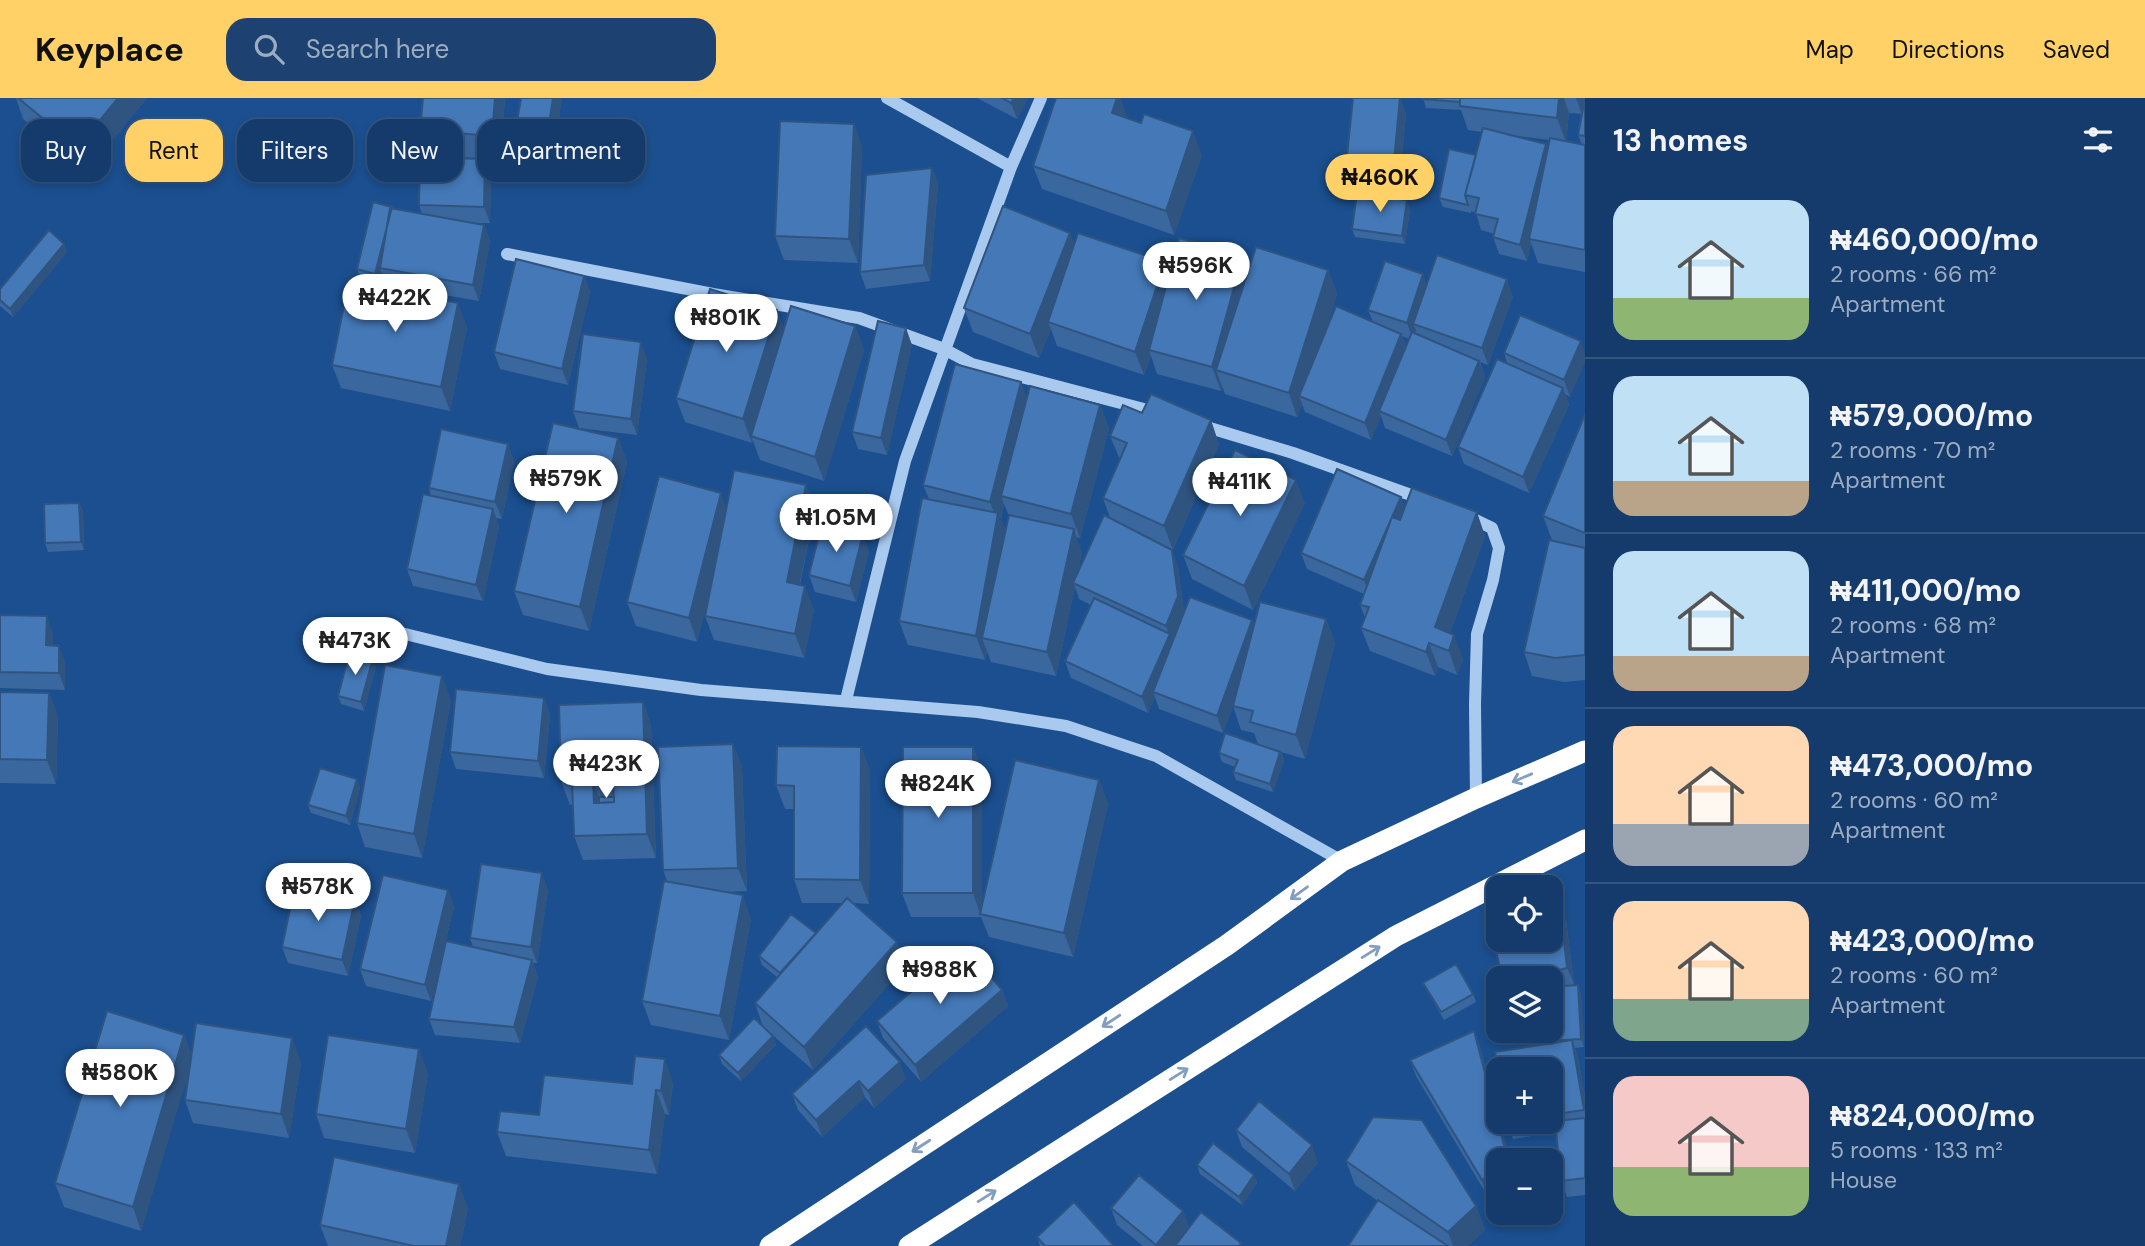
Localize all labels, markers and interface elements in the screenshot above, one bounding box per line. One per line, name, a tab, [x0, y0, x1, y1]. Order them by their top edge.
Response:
search box	[226, 18, 716, 81]
text: Keyplace	[35, 28, 184, 71]
icon: search	[250, 30, 288, 68]
text: Search here	[306, 32, 449, 66]
text: Map	[1806, 34, 1854, 65]
text: Directions	[1892, 34, 2005, 65]
text: Saved	[2043, 34, 2110, 65]
chip: Buy	[21, 119, 111, 182]
chip: Rent	[125, 119, 223, 182]
chip: Filters	[237, 119, 353, 182]
chip: New	[367, 119, 463, 182]
chip: Apartment	[477, 119, 645, 182]
text: 13 homes	[1613, 121, 1748, 160]
icon: filters	[2079, 121, 2117, 159]
pin: ₦460K	[1331, 155, 1429, 214]
text: ₦460K	[1341, 162, 1419, 192]
text: ₦460,000/mo	[1830, 220, 2039, 259]
icon: home	[1669, 228, 1753, 312]
pin: ₦596K	[1147, 242, 1245, 302]
text: ₦596K	[1159, 250, 1233, 280]
text: 2 rooms · 66 m²	[1830, 259, 1997, 289]
pin: ₦422K	[346, 274, 444, 334]
text: ₦422K	[358, 282, 432, 312]
text: Apartment	[1830, 289, 1945, 319]
pin: ₦801K	[677, 294, 775, 354]
text: ₦801K	[691, 302, 761, 332]
text: ₦579,000/mo	[1830, 396, 2033, 435]
icon: home	[1669, 404, 1753, 488]
text: 2 rooms · 70 m²	[1830, 435, 1995, 465]
pin: ₦579K	[517, 456, 615, 515]
pin: ₦411K	[1191, 458, 1289, 518]
text: ₦579K	[530, 463, 602, 493]
text: Apartment	[1830, 465, 1945, 495]
text: ₦411K	[1208, 466, 1272, 496]
pin: ₦1.05M	[779, 494, 893, 554]
text: ₦1.05M	[796, 502, 876, 532]
text: ₦411,000/mo	[1830, 571, 2021, 610]
icon: home	[1669, 579, 1753, 663]
text: 2 rooms · 68 m²	[1830, 610, 1996, 640]
pin: ₦473K	[306, 618, 404, 677]
text: ₦473K	[319, 625, 391, 655]
text: Apartment	[1830, 640, 1945, 670]
pin: ₦423K	[557, 740, 655, 800]
text: ₦473,000/mo	[1830, 746, 2033, 785]
text: ₦423K	[569, 748, 643, 778]
icon: home	[1669, 754, 1753, 838]
pin: ₦824K	[889, 760, 987, 820]
text: ₦824K	[901, 768, 975, 798]
one-way arrow	[1512, 772, 1534, 785]
text: 2 rooms · 60 m²	[1830, 785, 1998, 815]
text: Apartment	[1830, 815, 1945, 845]
pin: ₦578K	[269, 864, 367, 923]
text: ₦578K	[282, 871, 354, 901]
map controls	[1486, 875, 1563, 1225]
button: locate	[1486, 875, 1563, 952]
one-way arrow	[1290, 885, 1309, 900]
text: ₦423,000/mo	[1830, 921, 2035, 960]
icon: home	[1669, 929, 1753, 1013]
one-way arrow	[1361, 945, 1381, 959]
pin: ₦988K	[891, 946, 989, 1006]
text: ₦988K	[902, 954, 978, 984]
text: 2 rooms · 60 m²	[1830, 960, 1998, 990]
button: layers	[1486, 966, 1563, 1043]
text: Apartment	[1830, 990, 1945, 1020]
one-way arrow	[1102, 1014, 1121, 1028]
pin: ₦580K	[71, 1049, 169, 1109]
text: ₦580K	[82, 1057, 158, 1087]
button: +	[1486, 1057, 1563, 1134]
one-way arrow	[1169, 1067, 1189, 1081]
text: ₦824,000/mo	[1830, 1096, 2035, 1135]
icon: home	[1669, 1104, 1753, 1188]
text: 5 rooms · 133 m²	[1830, 1135, 2003, 1165]
one-way arrow	[912, 1139, 931, 1154]
button: −	[1486, 1148, 1563, 1225]
text: House	[1830, 1165, 1897, 1195]
one-way arrow	[977, 1189, 997, 1203]

